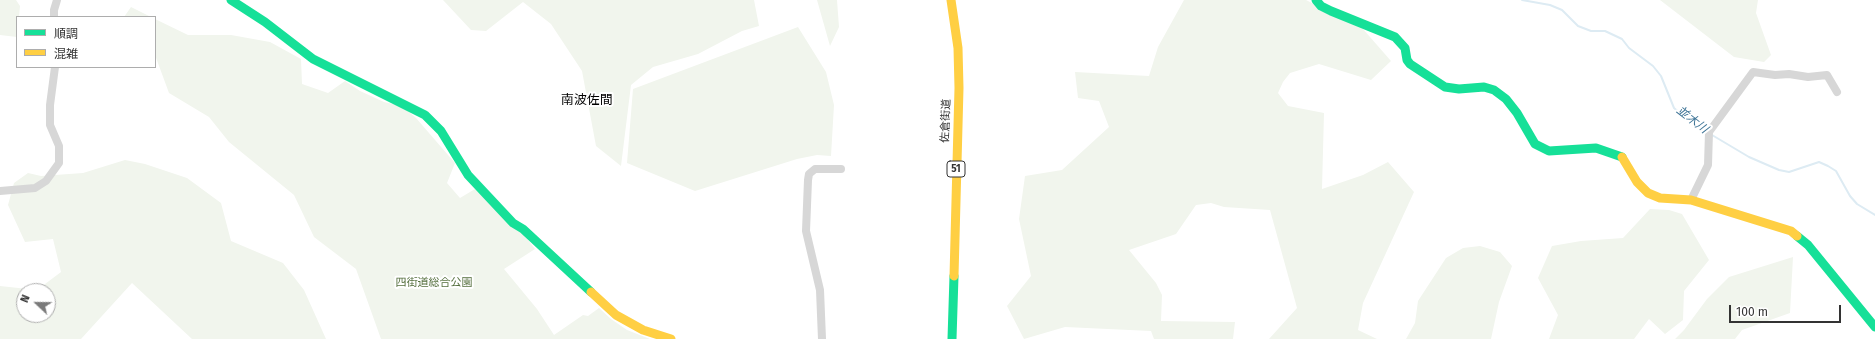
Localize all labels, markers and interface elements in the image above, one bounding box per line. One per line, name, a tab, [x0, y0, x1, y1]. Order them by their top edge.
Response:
legend	[16, 16, 156, 68]
text: 順調	[54, 27, 78, 41]
text: 混雑	[54, 47, 78, 61]
district label: 南波佐間	[561, 92, 613, 108]
street label: 佐倉街道	[939, 99, 953, 143]
water label: 並木川	[1673, 103, 1711, 137]
road number: 51	[947, 161, 965, 177]
park label: 四街道総合公園	[396, 276, 472, 290]
north arrow	[16, 283, 56, 323]
text: N	[18, 293, 33, 305]
scale bar	[1731, 297, 1843, 323]
text: 100 m	[1736, 305, 1768, 319]

